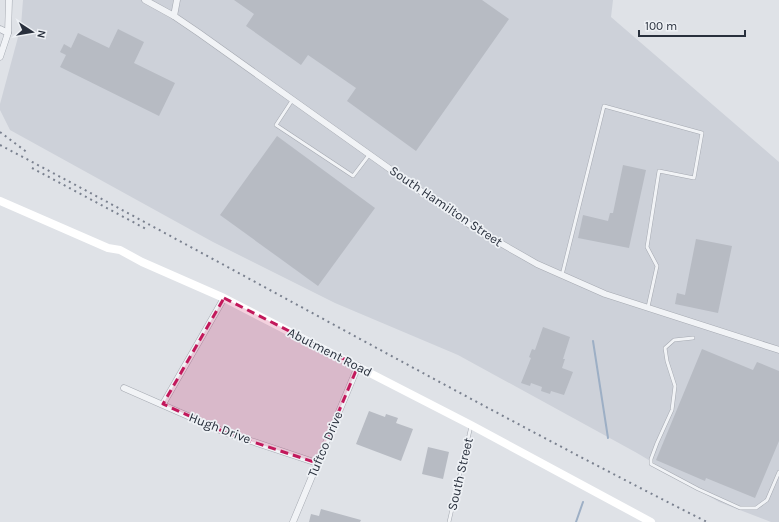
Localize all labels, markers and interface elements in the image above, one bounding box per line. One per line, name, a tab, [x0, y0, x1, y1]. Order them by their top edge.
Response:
north arrow	[12, 12, 52, 52]
scale bar	[639, 12, 745, 38]
text: 100 m	[645, 19, 677, 33]
text: N	[34, 29, 48, 39]
street label: South Hamilton Street	[387, 163, 505, 249]
street label: Abutment Road	[285, 324, 375, 380]
street label: Hugh Drive	[187, 409, 253, 447]
street label: Tuftco Drive	[304, 409, 346, 479]
street label: South Street	[444, 436, 476, 512]

